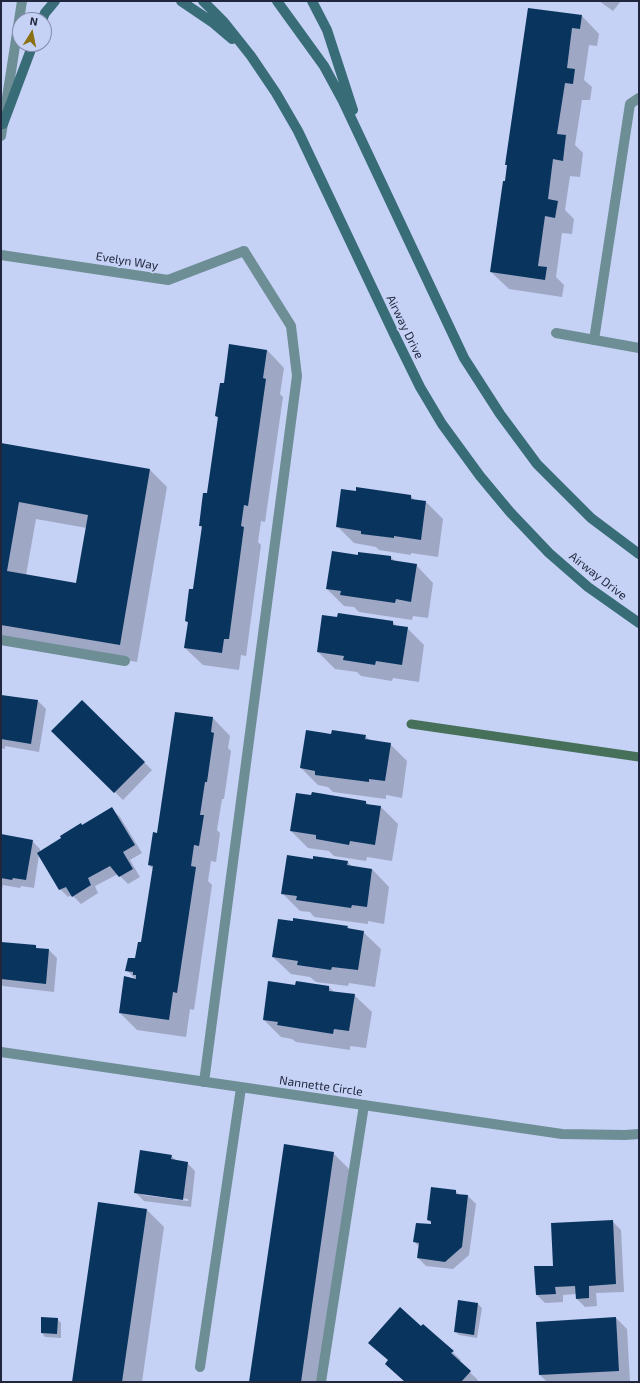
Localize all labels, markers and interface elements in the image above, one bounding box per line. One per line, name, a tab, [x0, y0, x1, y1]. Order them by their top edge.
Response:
north arrow	[12, 12, 52, 52]
text: N	[29, 14, 39, 28]
street label: Evelyn Way	[95, 249, 159, 273]
street label: Airway Drive	[383, 293, 427, 361]
street label: Airway Drive	[566, 549, 630, 603]
street label: Nannette Circle	[278, 1073, 364, 1099]

